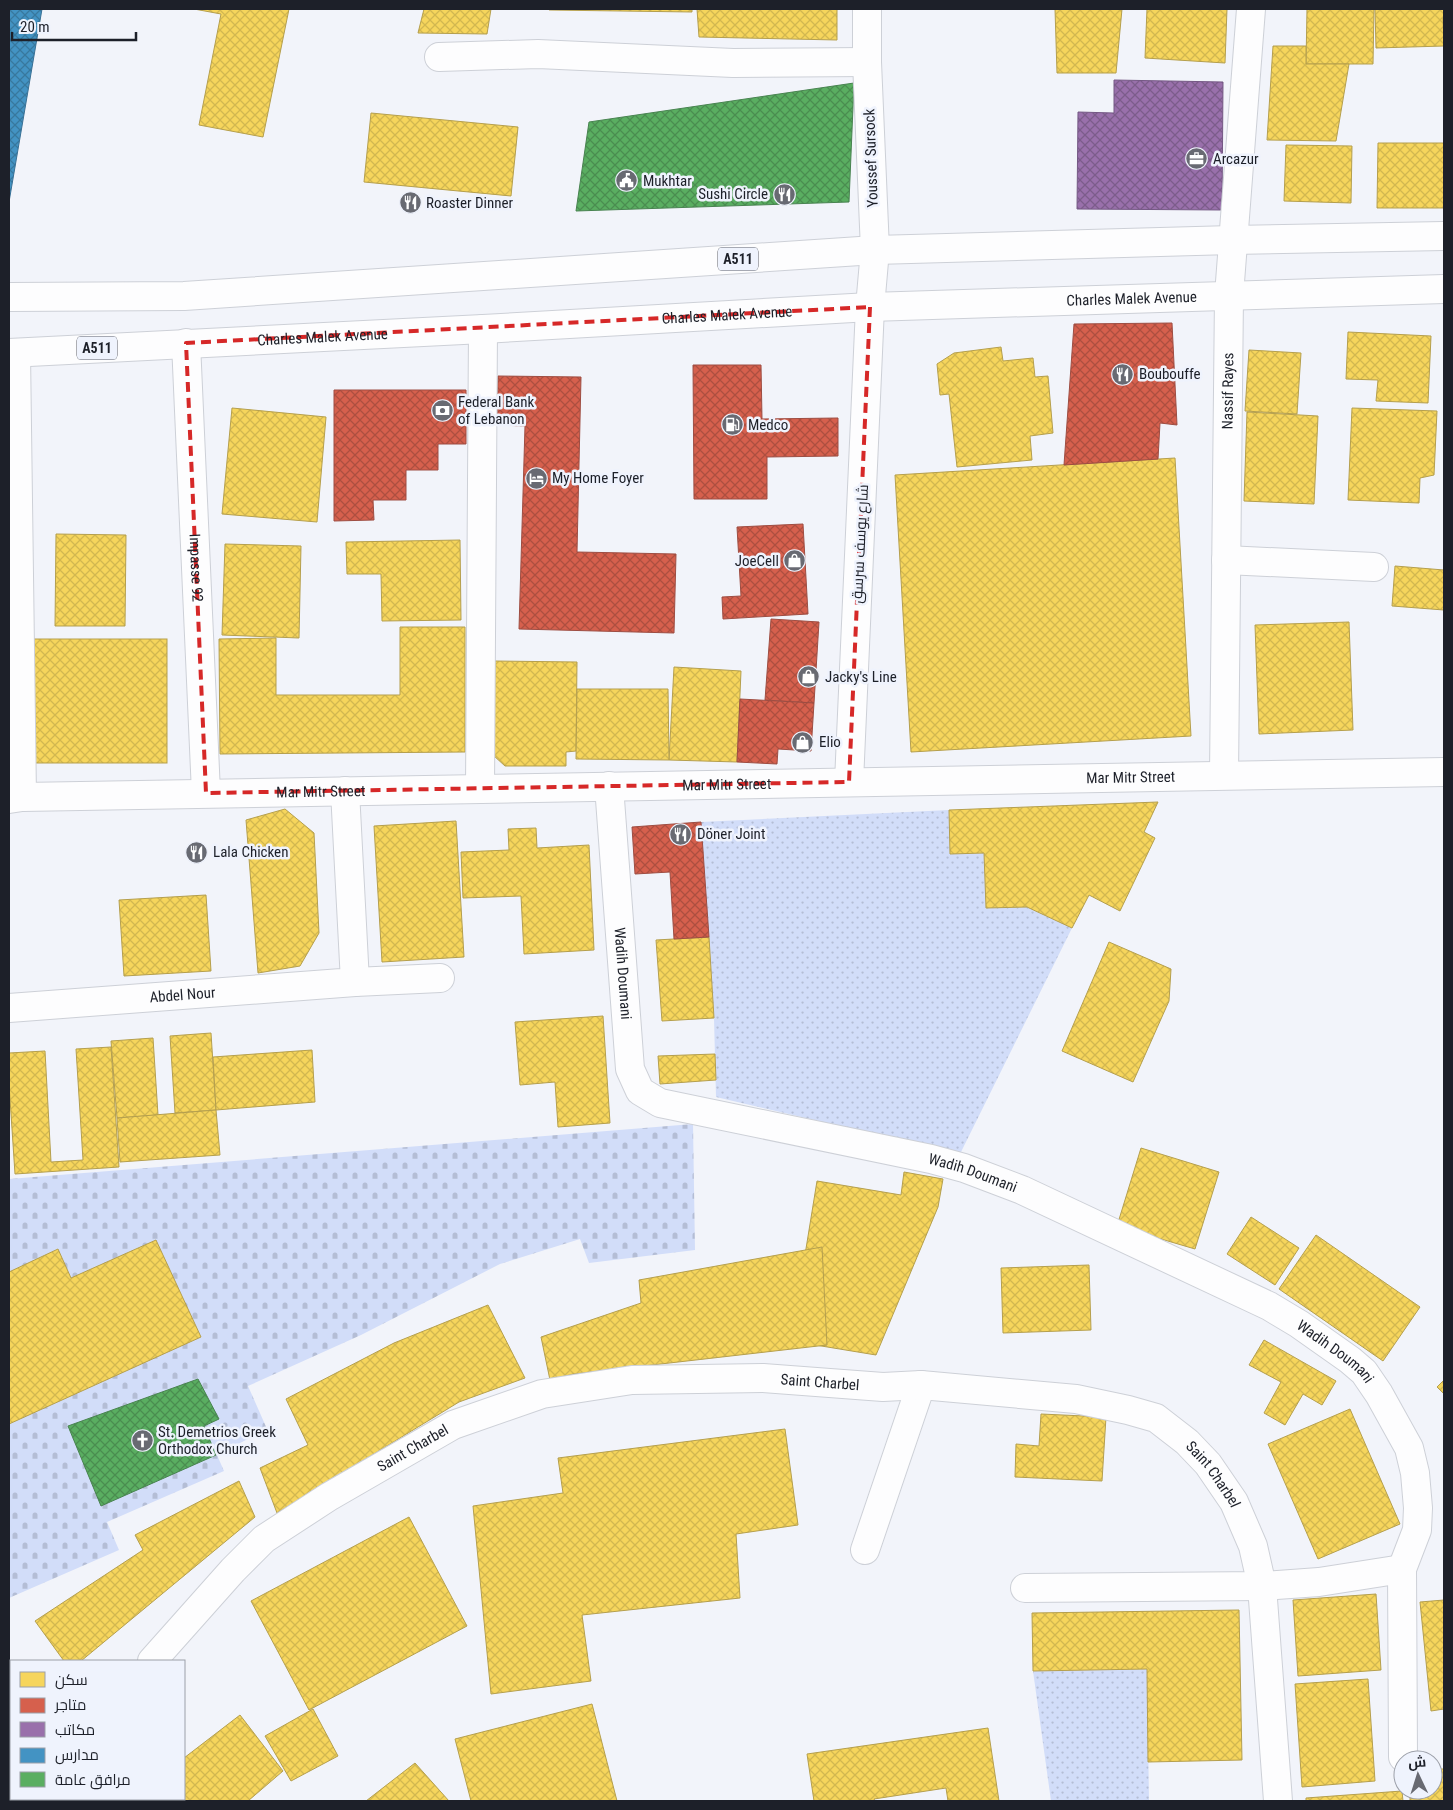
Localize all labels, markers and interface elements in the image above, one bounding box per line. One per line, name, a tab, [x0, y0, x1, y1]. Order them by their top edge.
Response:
scale bar	[12, 10, 136, 42]
text: 20 m	[20, 18, 50, 36]
street label: Youssef Sursock	[860, 108, 882, 208]
office icon: Arcazur	[1185, 147, 1209, 171]
place label: Arcazur	[1213, 150, 1259, 168]
public building icon: Mukhtar	[615, 169, 639, 193]
place label: Mukhtar	[643, 172, 692, 190]
restaurant icon: Sushi Circle	[772, 182, 796, 206]
place label: Sushi Circle	[698, 185, 768, 203]
restaurant icon: Roaster Dinner	[398, 191, 422, 215]
place label: Roaster Dinner	[426, 194, 514, 212]
road number: A511	[718, 248, 758, 270]
street label: Charles Malek Avenue	[1066, 288, 1197, 310]
street label: Charles Malek Avenue	[661, 302, 793, 328]
street label: Charles Malek Avenue	[257, 325, 388, 349]
road number: A511	[77, 336, 117, 359]
street label: Nassif Rayes	[1219, 352, 1237, 430]
restaurant icon: Boubouffe	[1111, 362, 1135, 386]
place label: Boubouffe	[1139, 365, 1201, 383]
place label: Federal Bank of Lebanon	[458, 393, 535, 428]
bank icon: Federal Bank of Lebanon	[430, 399, 454, 423]
fuel station icon: Medco	[720, 413, 744, 437]
place label: Medco	[748, 416, 788, 434]
hotel icon: My Home Foyer	[524, 466, 548, 490]
place label: My Home Foyer	[552, 469, 644, 487]
street label: شارع يوسف سرسق	[848, 484, 874, 604]
street label: Impasse 92	[185, 533, 207, 602]
shop icon: JoeCell	[783, 549, 807, 573]
place label: JoeCell	[735, 552, 779, 570]
shop icon: Jacky's Line	[797, 665, 821, 689]
place label: Jacky's Line	[825, 668, 897, 686]
shop icon: Elio	[791, 730, 815, 754]
place label: Elio	[819, 733, 841, 751]
street label: Mar Mitr Street	[1086, 768, 1175, 787]
street label: Mar Mitr Street	[682, 775, 771, 794]
street label: Mar Mitr Street	[276, 782, 365, 802]
restaurant icon: Döner Joint	[669, 822, 693, 846]
place label: Döner Joint	[697, 825, 765, 843]
restaurant icon: Lala Chicken	[185, 840, 209, 864]
place label: Lala Chicken	[213, 843, 288, 861]
street label: Wadih Doumani	[611, 927, 635, 1020]
street label: Abdel Nour	[149, 983, 217, 1006]
street label: Wadih Doumani	[926, 1150, 1020, 1196]
street label: Wadih Doumani	[1294, 1316, 1378, 1386]
street label: Saint Charbel	[780, 1370, 860, 1394]
street label: Saint Charbel	[374, 1421, 451, 1476]
place label: St. Demetrios Greek Orthodox Church	[158, 1423, 276, 1458]
church icon: St. Demetrios Greek Orthodox Church	[130, 1429, 154, 1453]
street label: Saint Charbel	[1182, 1437, 1244, 1510]
legend	[10, 1660, 185, 1800]
text: سكن	[55, 1671, 88, 1690]
text: متاجر	[54, 1696, 86, 1714]
text: مكاتب	[55, 1721, 95, 1739]
text: مدارس	[55, 1746, 99, 1765]
north arrow	[1393, 1750, 1443, 1800]
text: ش	[1408, 1753, 1427, 1772]
text: مرافق عامة	[55, 1771, 131, 1790]

